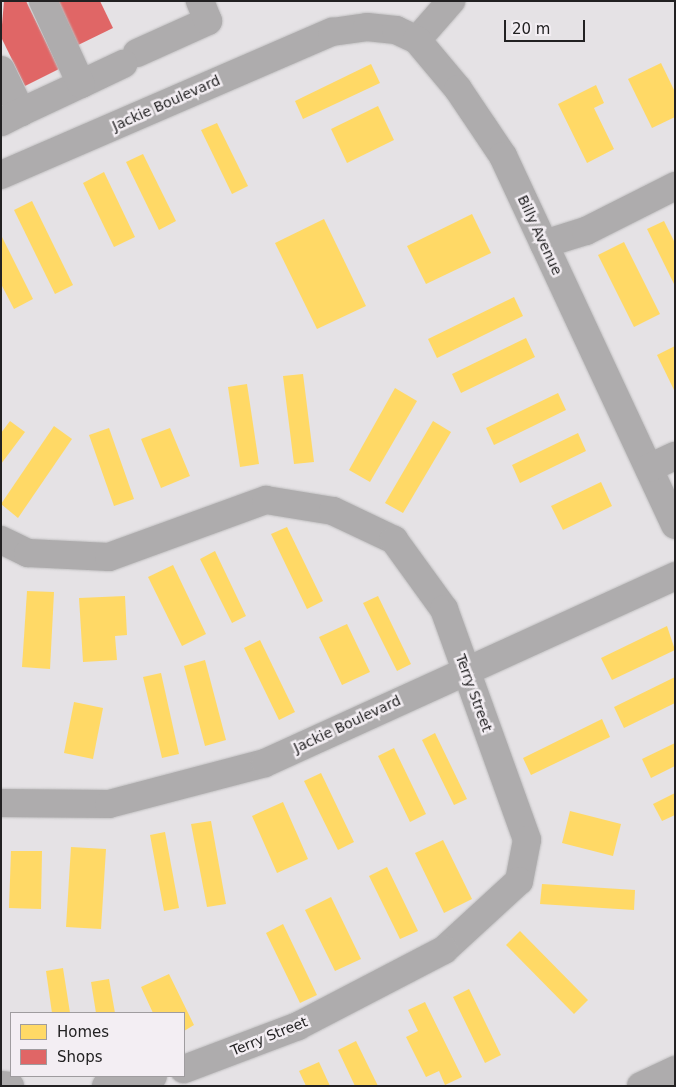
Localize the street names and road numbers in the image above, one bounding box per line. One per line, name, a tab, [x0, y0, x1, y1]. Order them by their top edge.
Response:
street label: Jackie Boulevard	[109, 72, 223, 134]
street label: Billy Avenue	[514, 192, 566, 278]
street label: Terry Street	[452, 652, 496, 734]
street label: Jackie Boulevard	[291, 692, 403, 756]
street label: Terry Street	[228, 1013, 310, 1059]

